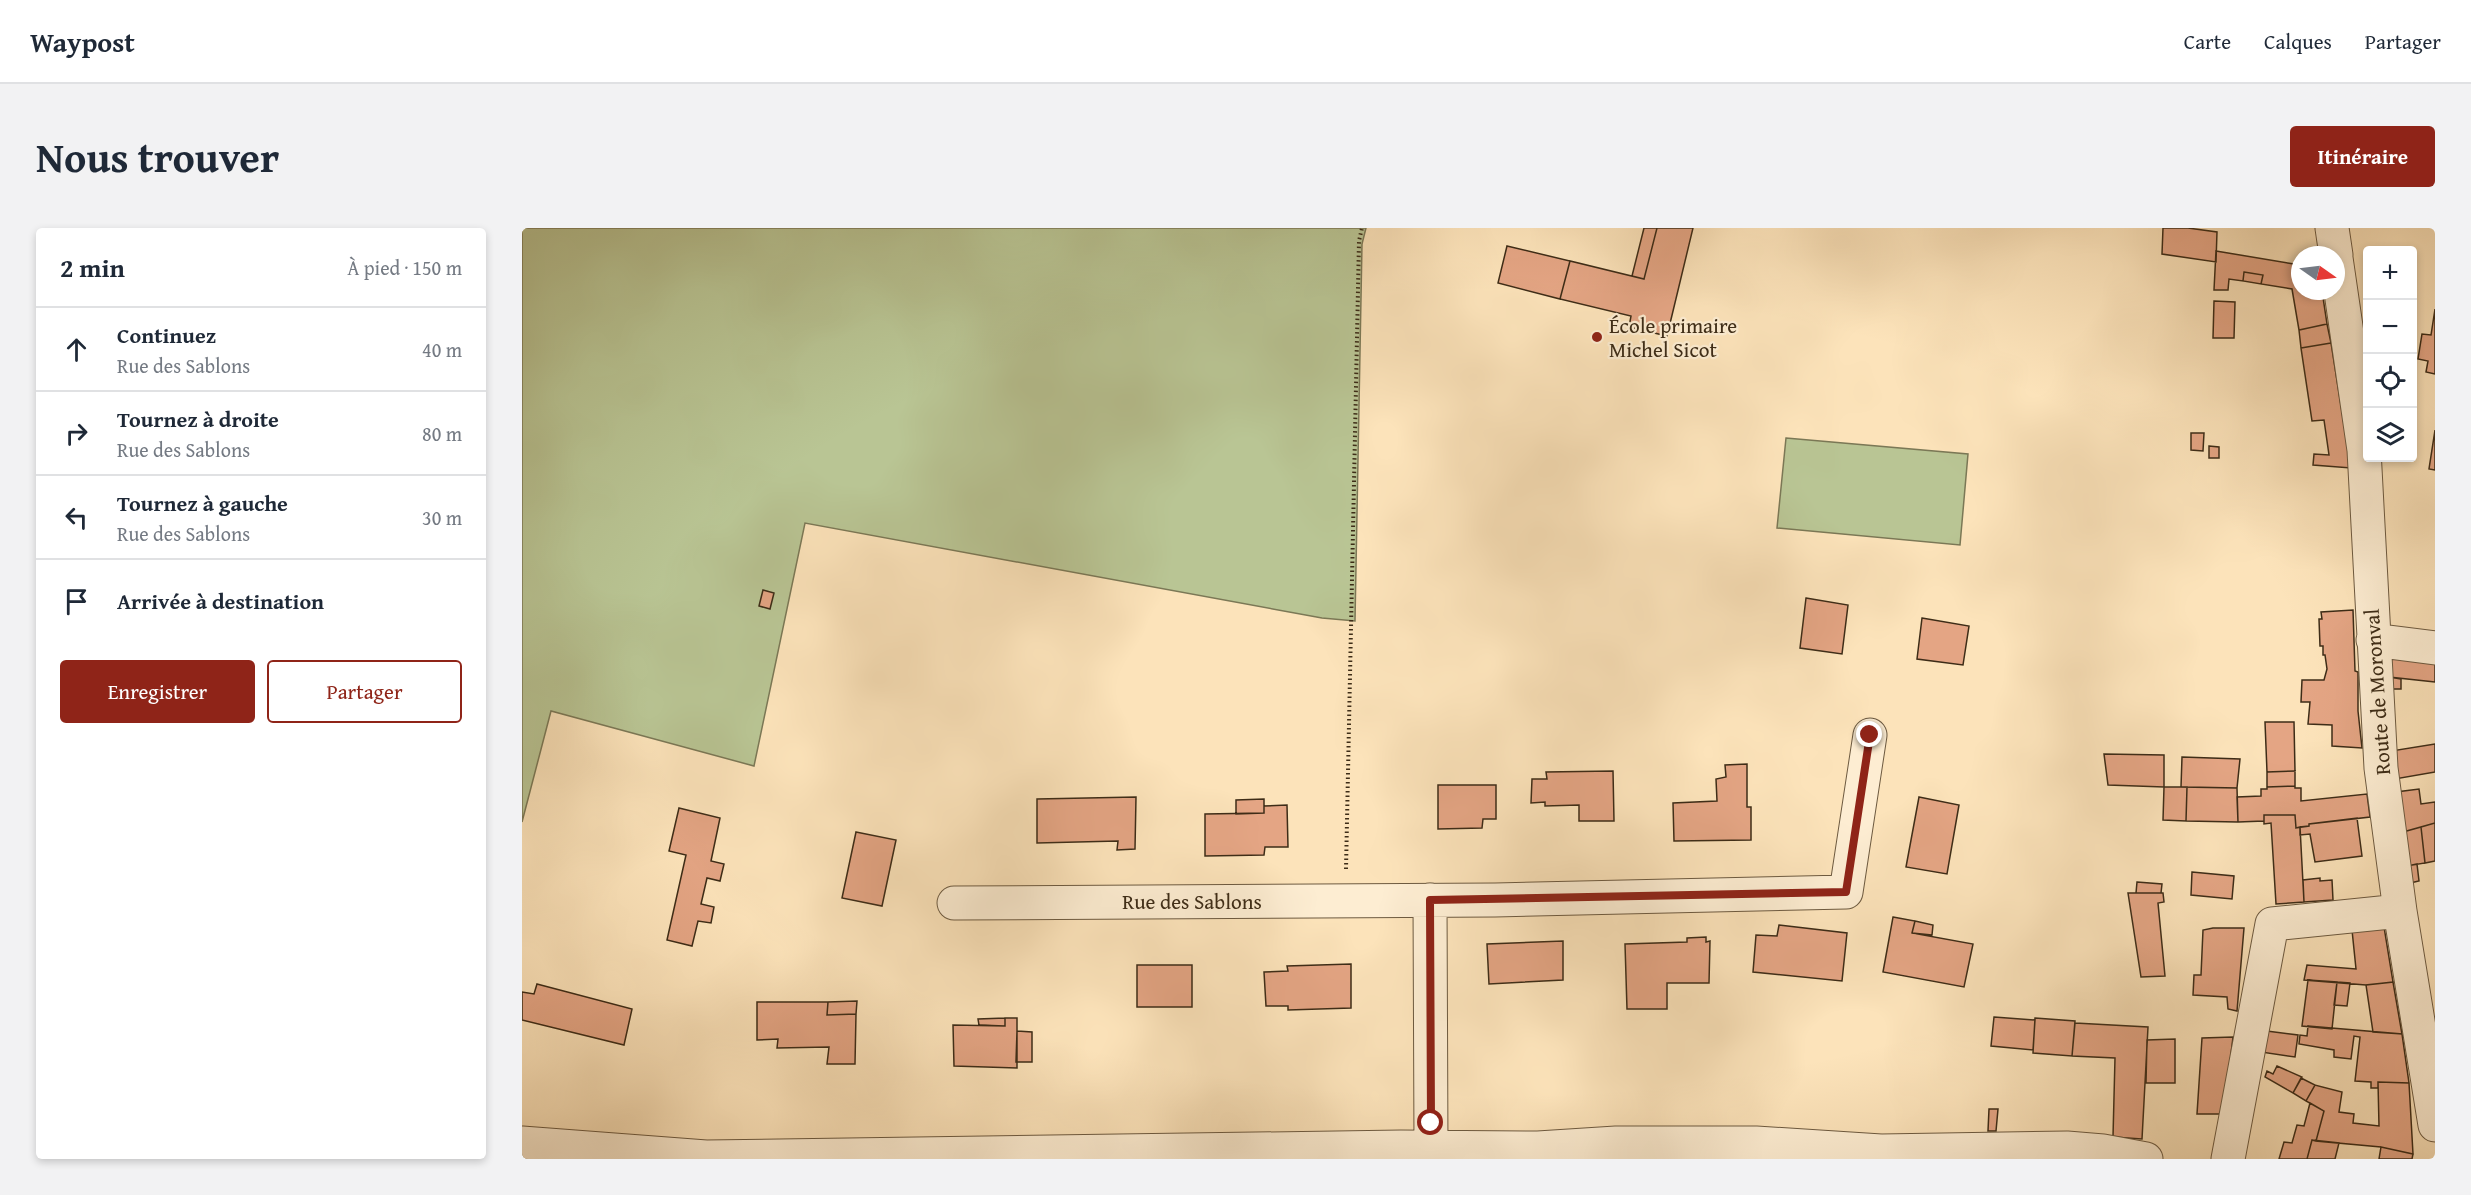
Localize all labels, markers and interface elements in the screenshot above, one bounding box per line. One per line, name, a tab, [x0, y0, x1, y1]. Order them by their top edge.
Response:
text: Waypost	[30, 21, 135, 62]
text: Carte	[2184, 26, 2231, 57]
text: Calques	[2264, 26, 2332, 57]
text: Partager	[2365, 26, 2441, 57]
text: Nous trouver	[36, 126, 279, 187]
button: Itinéraire	[2290, 126, 2435, 187]
north arrow	[2291, 246, 2345, 300]
map controls	[2363, 246, 2417, 462]
button: +	[2363, 246, 2417, 300]
text: 2 min	[60, 248, 125, 287]
text: À pied · 150 m	[347, 253, 462, 282]
button: −	[2363, 300, 2417, 354]
place label: École primaire Michel Sicot	[1609, 310, 1737, 365]
text: Continuez	[117, 319, 216, 351]
marker: École primaire Michel Sicot	[1590, 330, 1604, 344]
icon: ahead	[60, 333, 93, 366]
text: 40 m	[422, 335, 462, 364]
text: Rue des Sablons	[117, 351, 250, 380]
button: locate	[2363, 354, 2417, 408]
text: Tournez à droite	[117, 403, 279, 435]
button: layers	[2363, 408, 2417, 462]
icon: right	[60, 417, 93, 450]
text: 80 m	[422, 419, 462, 448]
text: Rue des Sablons	[117, 435, 250, 464]
text: Tournez à gauche	[117, 487, 288, 519]
icon: left	[60, 501, 93, 534]
text: 30 m	[422, 503, 462, 532]
text: Rue des Sablons	[117, 519, 250, 548]
icon: arrive	[60, 585, 93, 618]
text: Arrivée à destination	[117, 585, 324, 617]
street label: Route de Moronval	[2356, 608, 2398, 776]
button: Enregistrer	[60, 660, 255, 723]
button: Partager	[267, 660, 462, 723]
route end	[1856, 721, 1882, 747]
street label: Rue des Sablons	[1122, 886, 1262, 917]
route start	[1417, 1109, 1443, 1135]

